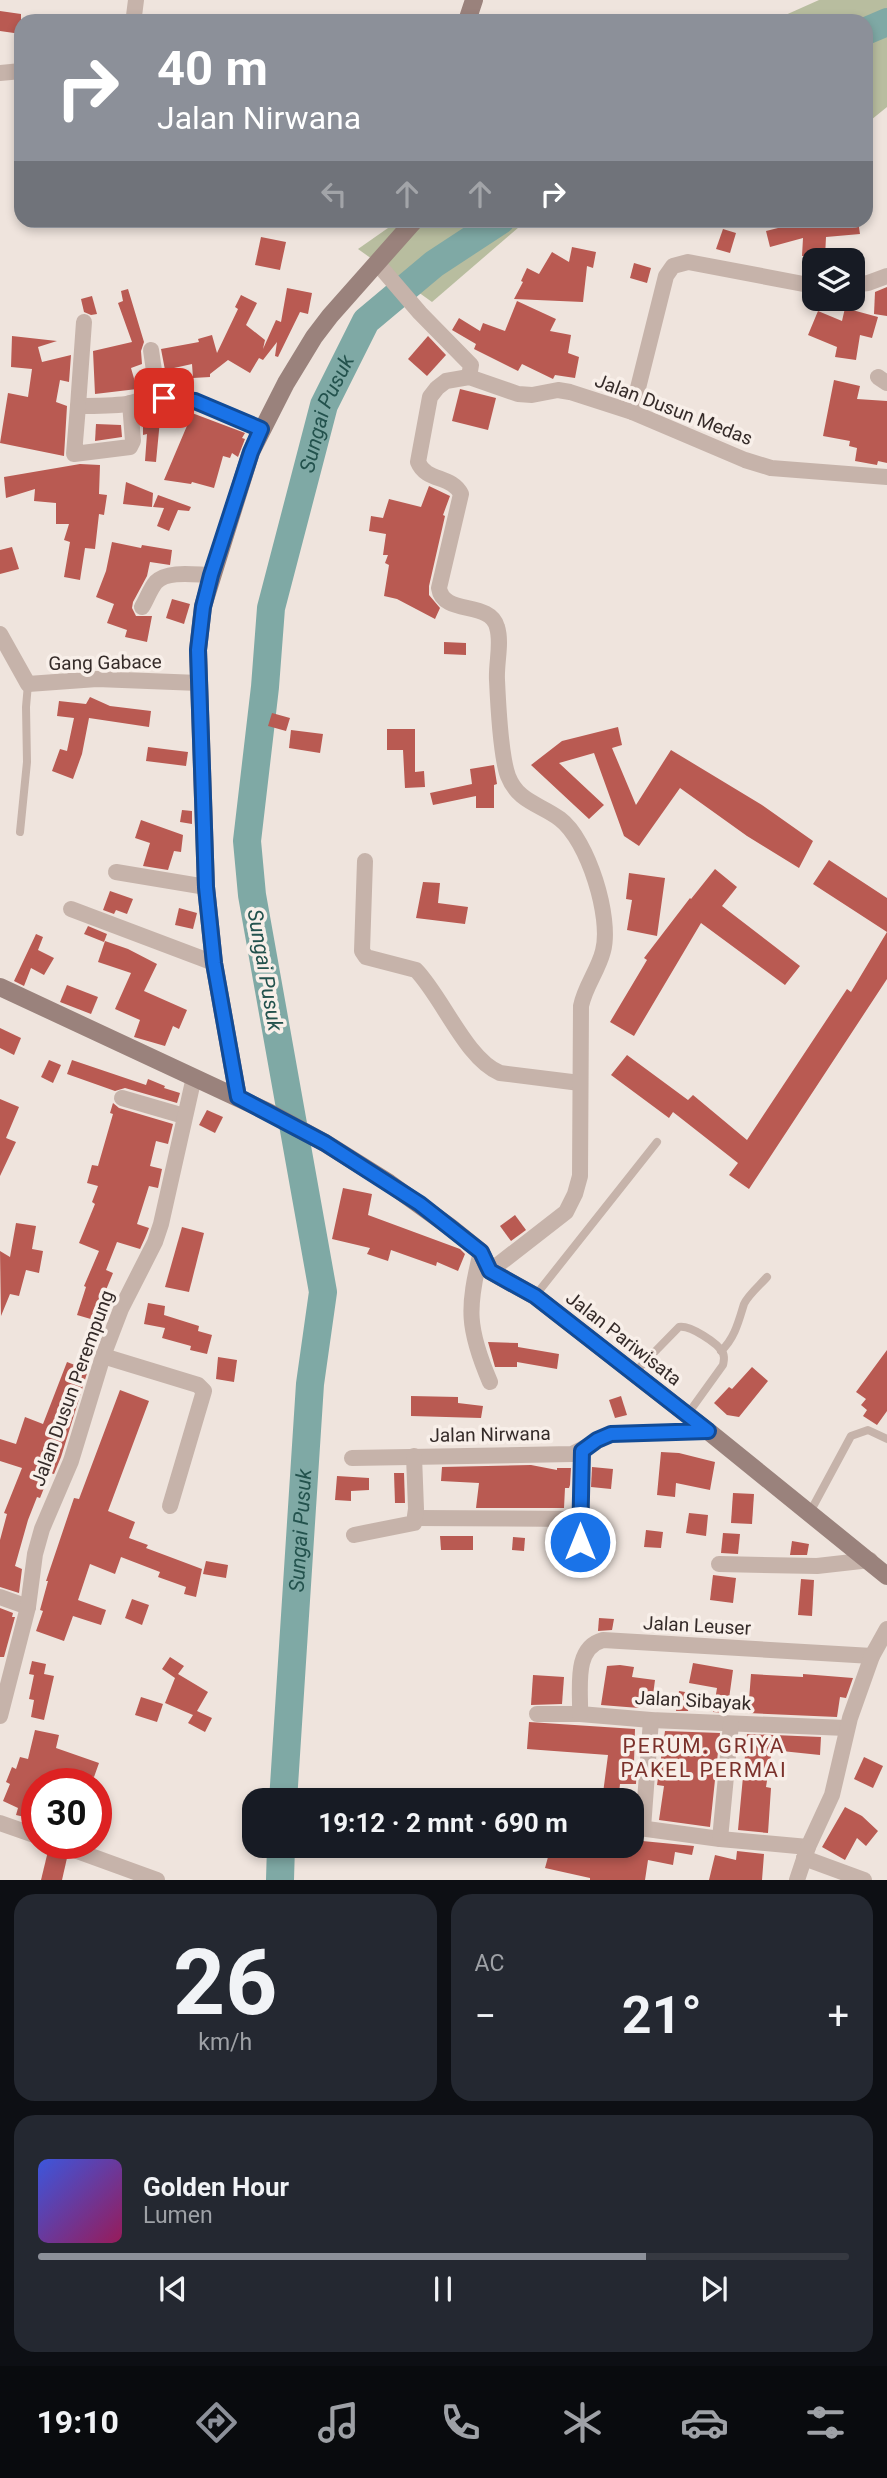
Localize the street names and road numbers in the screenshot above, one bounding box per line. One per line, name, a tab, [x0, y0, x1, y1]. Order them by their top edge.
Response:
street label: Jalan Dusun Medas	[592, 369, 756, 450]
street label: Gang Gabace	[48, 650, 162, 675]
street label: Jalan Pariwisata	[562, 1286, 686, 1391]
street label: Jalan Dusun Perempung	[26, 1287, 119, 1489]
street label: Jalan Nirwana	[429, 1422, 551, 1447]
street label: Jalan Leuser	[642, 1611, 752, 1640]
street label: Jalan Sibayak	[634, 1686, 752, 1715]

